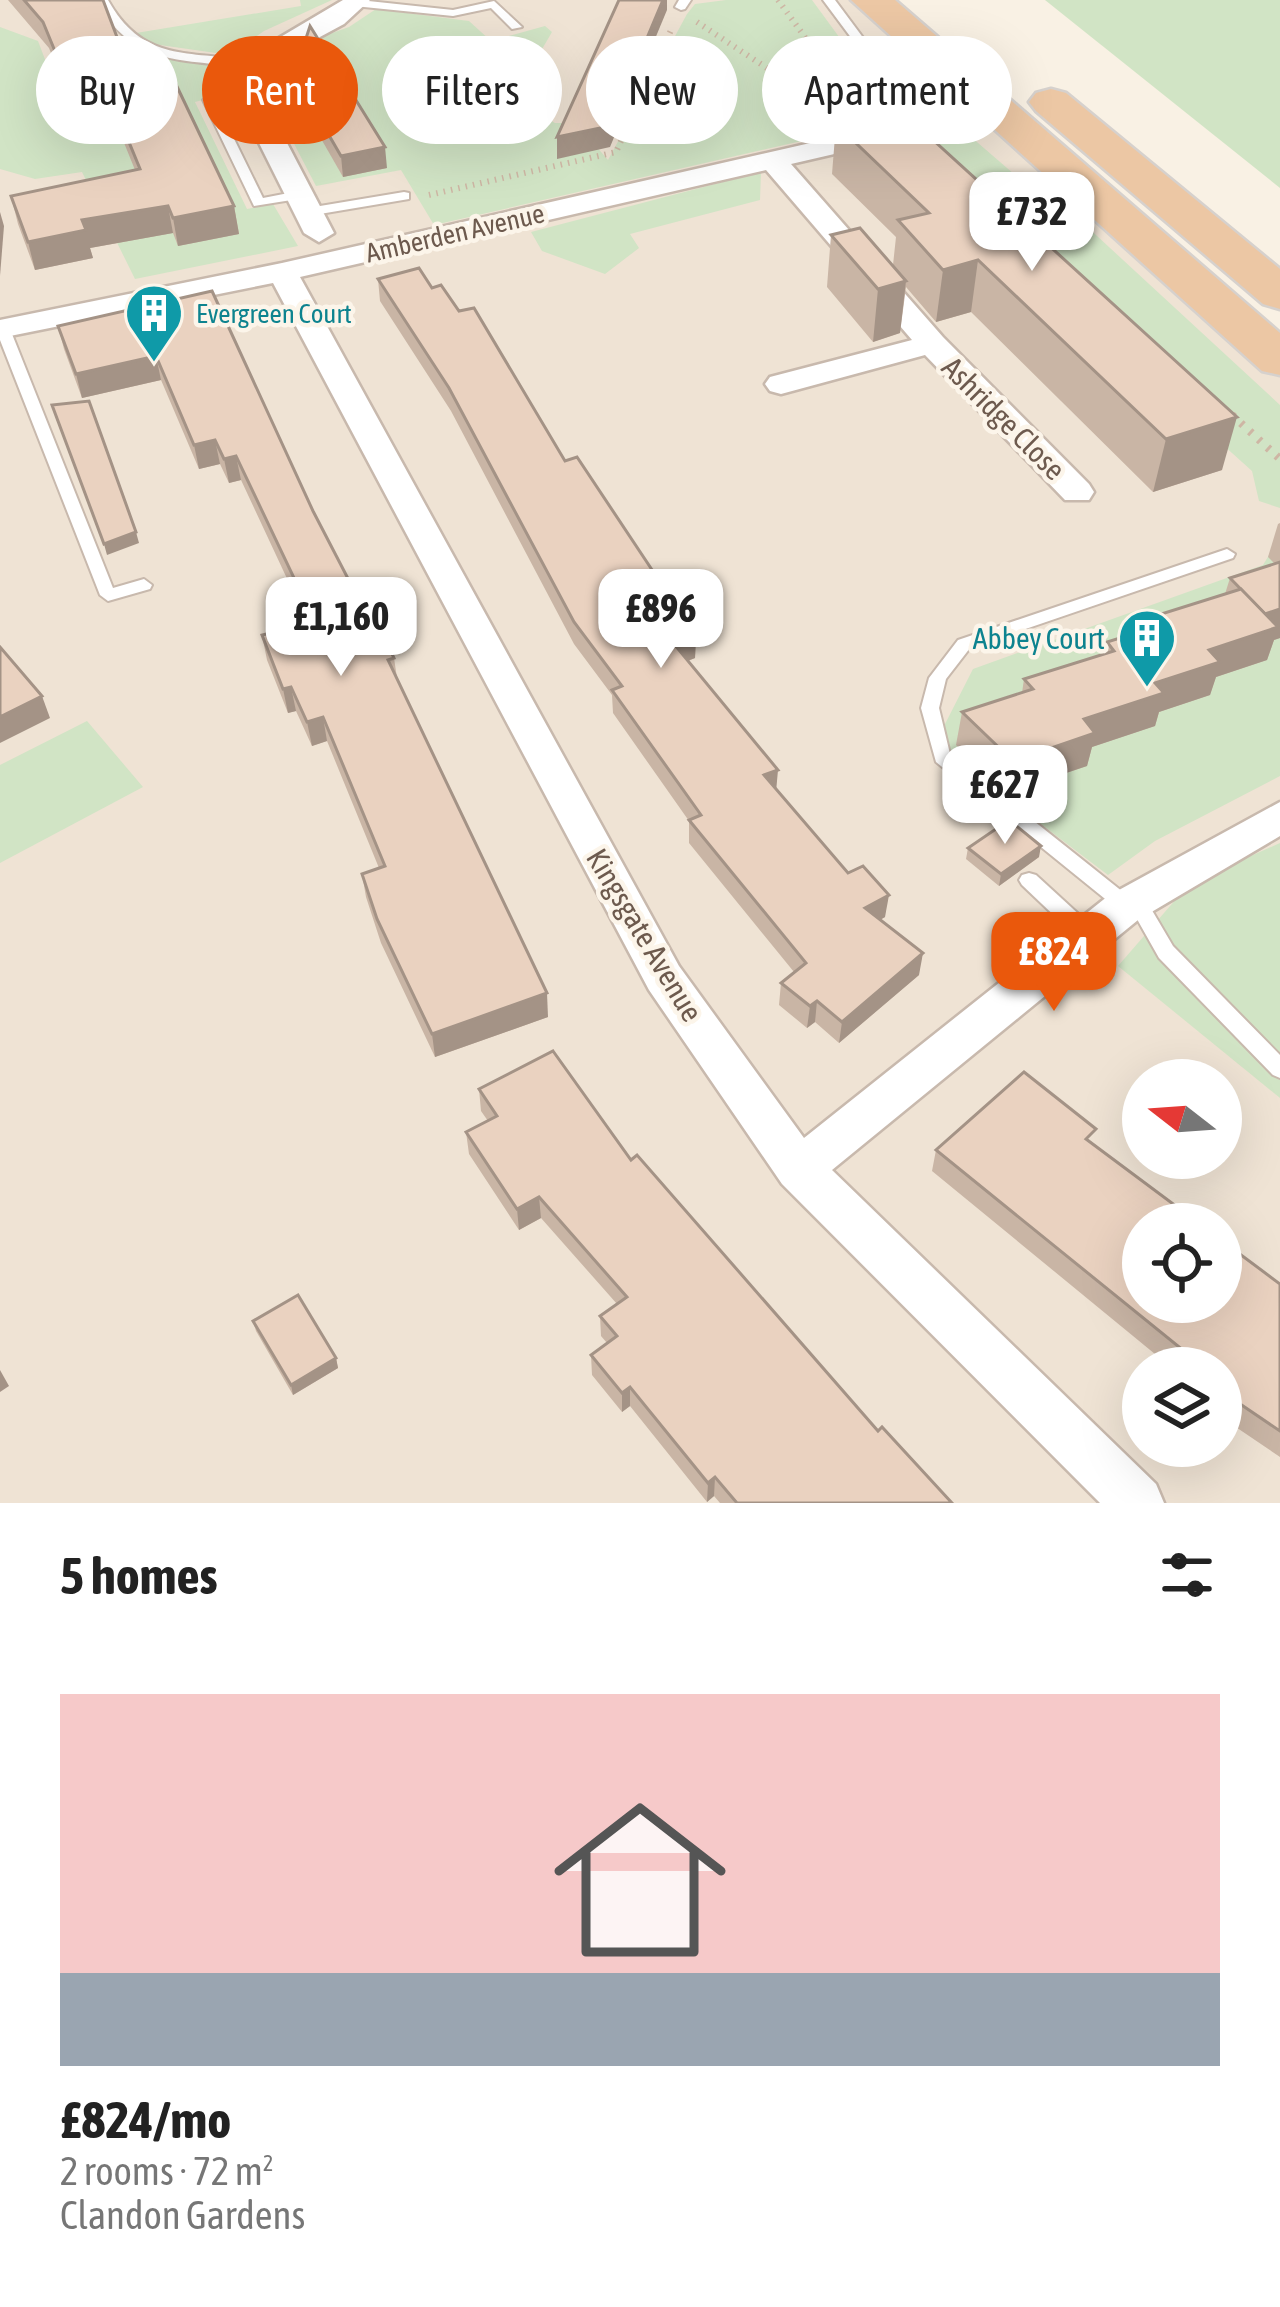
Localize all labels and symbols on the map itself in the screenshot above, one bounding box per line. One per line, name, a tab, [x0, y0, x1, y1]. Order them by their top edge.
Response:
pin: £732	[961, 172, 1103, 274]
street label: Amberden Avenue	[363, 197, 547, 269]
building icon: Evergreen Court	[123, 282, 185, 364]
place label: Evergreen Court	[196, 298, 352, 329]
street label: Ashridge Close	[936, 350, 1072, 486]
pin: £896	[590, 569, 732, 671]
pin: £1,160	[243, 577, 439, 679]
building icon: Abbey Court	[1116, 607, 1178, 689]
place label: Abbey Court	[973, 621, 1105, 655]
pin: £627	[934, 745, 1076, 847]
street label: Kingsgate Avenue	[580, 843, 710, 1027]
pin: £824	[983, 912, 1125, 1014]
north arrow	[1122, 1059, 1242, 1179]

